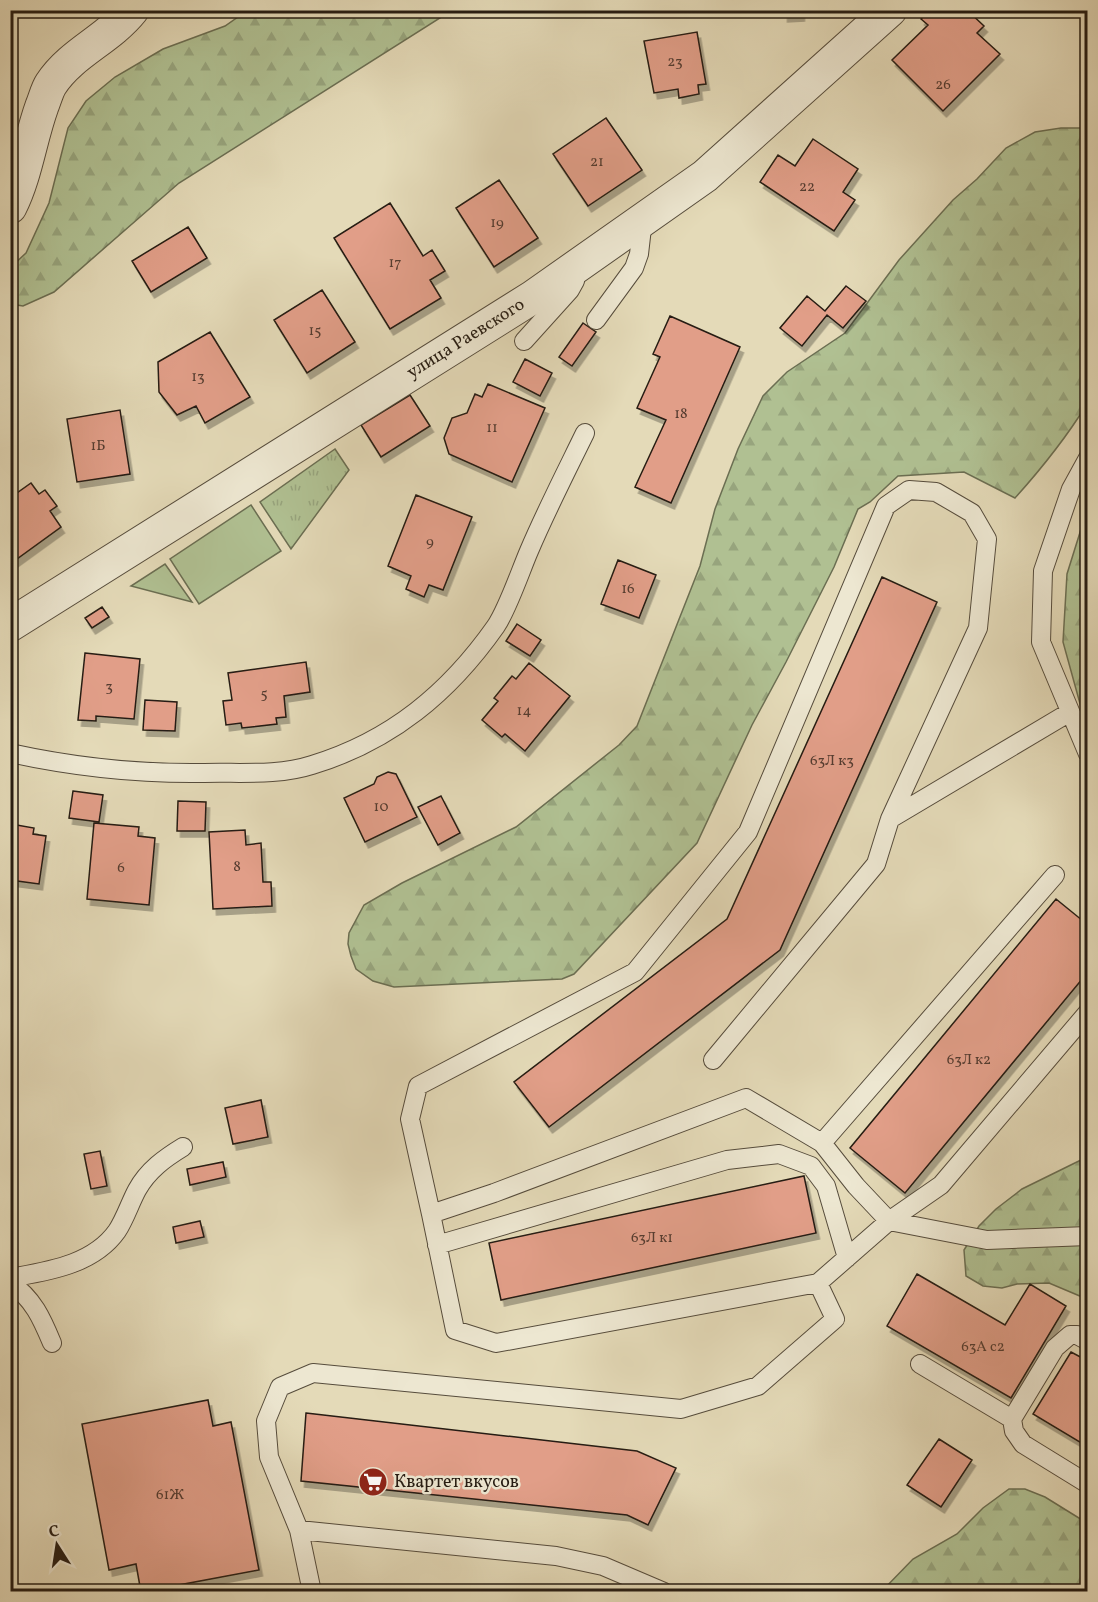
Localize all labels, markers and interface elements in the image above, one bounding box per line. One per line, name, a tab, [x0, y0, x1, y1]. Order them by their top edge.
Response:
house number: 23	[667, 52, 683, 73]
house number: 26	[935, 75, 951, 96]
house number: 21	[590, 152, 604, 173]
house number: 22	[799, 177, 815, 198]
house number: 19	[490, 213, 504, 234]
house number: 17	[388, 253, 402, 274]
street label: улица Раевского	[402, 293, 530, 385]
house number: 15	[308, 321, 322, 342]
house number: 13	[191, 367, 205, 388]
house number: 18	[674, 404, 688, 425]
house number: 11	[486, 418, 498, 439]
house number: 1Б	[90, 436, 106, 457]
house number: 9	[426, 532, 434, 553]
house number: 16	[621, 579, 635, 600]
house number: 3	[105, 677, 113, 698]
house number: 5	[260, 684, 268, 705]
house number: 14	[517, 701, 531, 722]
house number: 63Л к3	[810, 751, 854, 772]
house number: 10	[374, 797, 388, 818]
house number: 8	[233, 857, 241, 878]
house number: 6	[117, 858, 125, 879]
house number: 63Л к2	[947, 1050, 991, 1071]
house number: 63Л к1	[631, 1228, 673, 1249]
house number: 63А с2	[961, 1337, 1005, 1358]
supermarket icon: Квартет вкусов	[357, 1466, 389, 1498]
place label: Квартет вкусов	[394, 1470, 519, 1495]
house number: 61Ж	[156, 1485, 184, 1506]
north arrow	[27, 1515, 87, 1575]
text: С	[47, 1520, 62, 1544]

